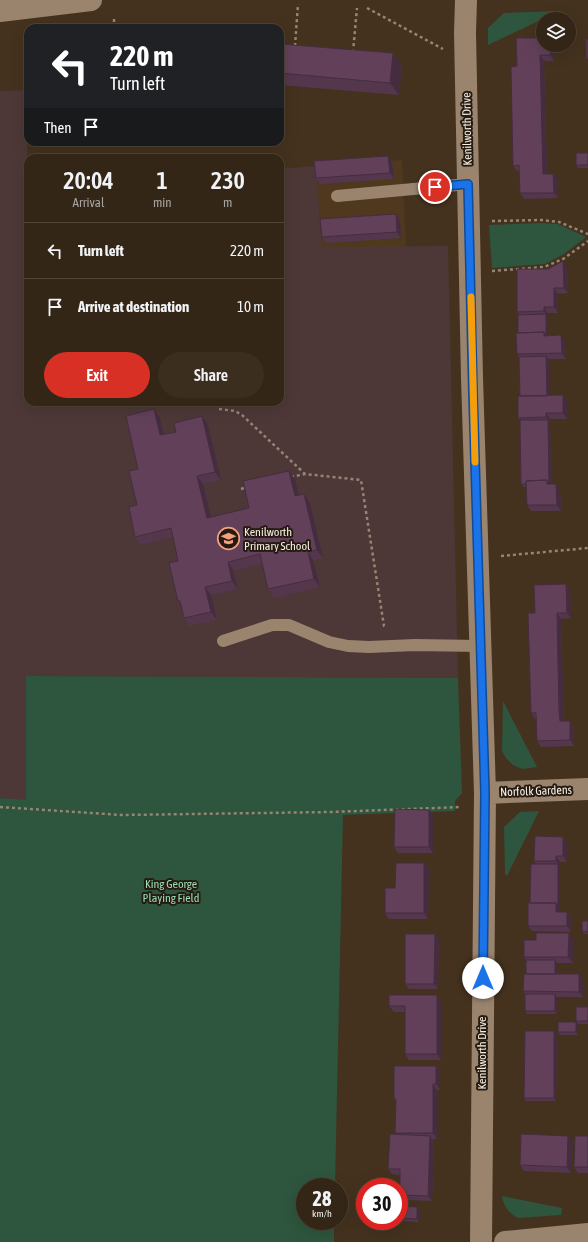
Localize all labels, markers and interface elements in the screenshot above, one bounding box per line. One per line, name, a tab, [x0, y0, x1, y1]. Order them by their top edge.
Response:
map controls	[536, 12, 576, 52]
button: layers	[536, 12, 576, 52]
icon: left	[44, 40, 96, 92]
text: 220 m	[110, 40, 173, 72]
text: Turn left	[110, 73, 165, 94]
street label: Kenilworth Drive	[459, 92, 475, 166]
icon: arrive	[80, 116, 102, 138]
text: Then	[44, 119, 72, 136]
text: 20:04	[63, 167, 114, 194]
text: 1	[157, 167, 168, 194]
text: 230	[211, 167, 245, 194]
pin	[418, 170, 452, 204]
icon: arrive	[424, 176, 446, 198]
text: Arrival	[73, 195, 104, 210]
text: min	[153, 195, 172, 210]
text: m	[223, 195, 232, 210]
icon: left	[44, 240, 66, 262]
text: Turn left	[78, 242, 124, 259]
text: 220 m	[230, 242, 264, 259]
icon: arrive	[44, 296, 66, 318]
text: Arrive at destination	[78, 298, 189, 315]
text: 10 m	[237, 298, 264, 315]
button: Exit	[44, 352, 150, 398]
button: Share	[158, 352, 264, 398]
place label: Kenilworth Primary School	[244, 525, 311, 553]
school or university icon: Kenilworth Primary School	[215, 526, 241, 552]
street label: Norfolk Gardens	[500, 783, 572, 799]
park label: King George Playing Field	[143, 877, 199, 905]
position arrow	[462, 957, 504, 999]
street label: Kenilworth Drive	[475, 1016, 489, 1090]
speed limit sign: 30	[356, 1178, 408, 1230]
text: 28	[313, 1187, 331, 1210]
text: km/h	[312, 1208, 332, 1219]

